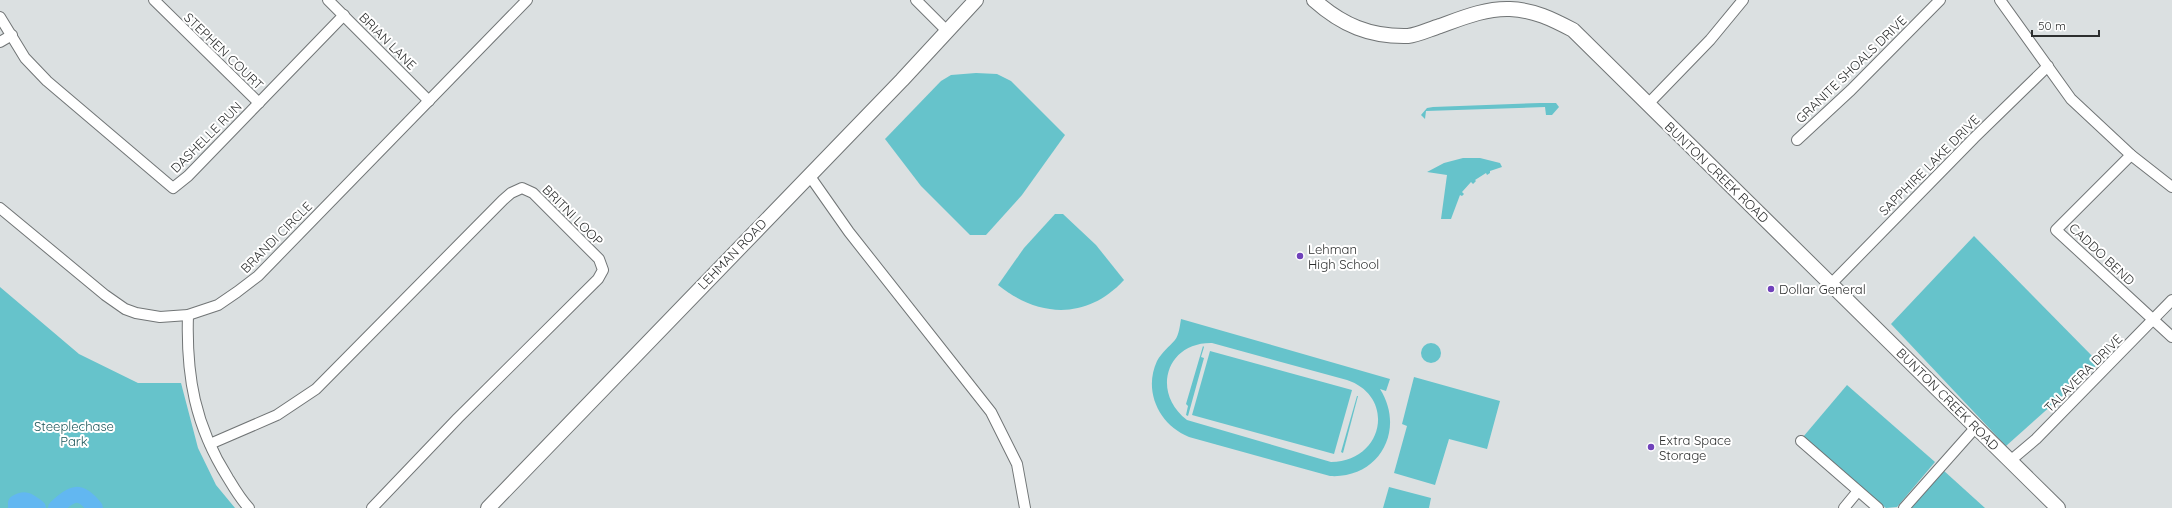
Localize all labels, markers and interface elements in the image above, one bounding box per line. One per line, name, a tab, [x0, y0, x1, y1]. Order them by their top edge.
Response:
street label: STEPHEN COURT	[181, 9, 267, 93]
street label: BRIAN LANE	[356, 9, 420, 73]
street label: GRANITE SHOALS DRIVE	[1792, 12, 1910, 126]
scale bar	[2032, 12, 2099, 38]
text: 50 m	[2038, 18, 2066, 33]
street label: DASHELLE RUN	[167, 98, 245, 176]
street label: SAPPHIRE LAKE DRIVE	[1875, 111, 1983, 219]
street label: BUNTON CREEK ROAD	[1662, 118, 1772, 226]
street label: BRITNI LOOP	[539, 181, 607, 249]
street label: BRANDI CIRCLE	[237, 198, 315, 276]
street label: LEHMAN ROAD	[694, 215, 770, 293]
street label: CADDO BEND	[2066, 220, 2138, 288]
place label: Lehman High School	[1308, 241, 1379, 272]
marker: Lehman High School	[1295, 251, 1305, 261]
place label: Dollar General	[1779, 281, 1866, 297]
marker: Dollar General	[1766, 284, 1776, 294]
street label: TALAVERA DRIVE	[2041, 331, 2125, 415]
street label: BUNTON CREEK ROAD	[1893, 344, 2003, 454]
park label: Steeplechase Park	[34, 418, 114, 449]
place label: Extra Space Storage	[1659, 432, 1731, 463]
marker: Extra Space Storage	[1646, 442, 1656, 452]

